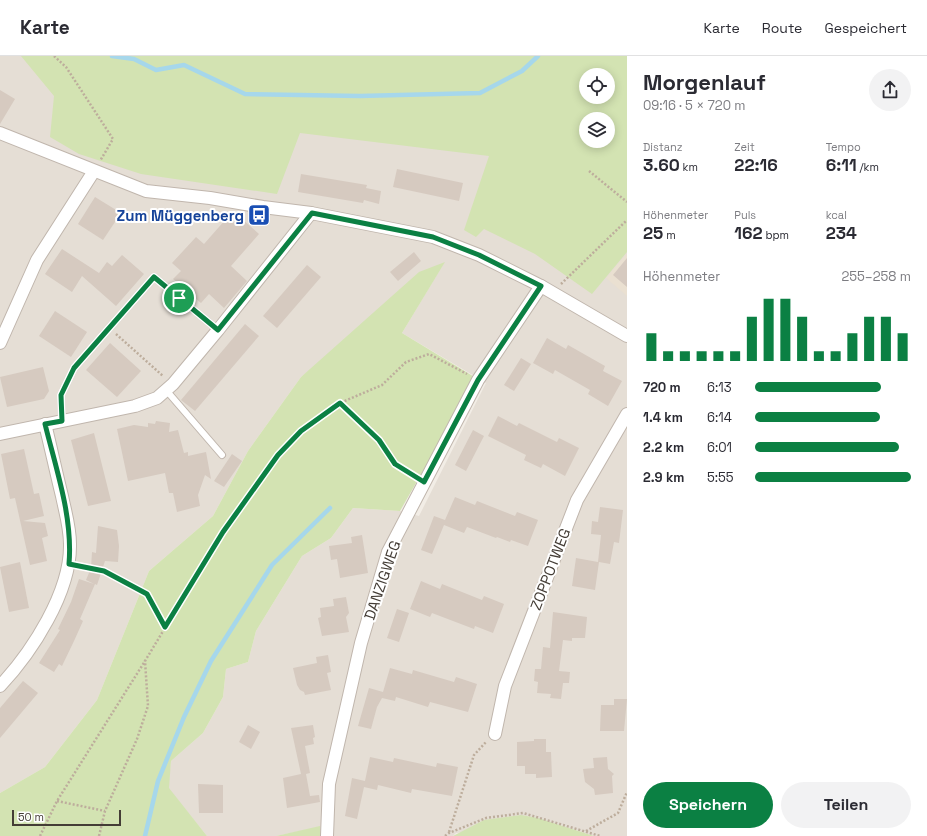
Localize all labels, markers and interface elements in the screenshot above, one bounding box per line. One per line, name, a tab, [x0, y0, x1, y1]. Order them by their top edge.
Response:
text: Karte	[20, 15, 70, 40]
text: Karte	[704, 19, 740, 37]
text: Route	[762, 19, 802, 37]
text: Gespeichert	[824, 19, 907, 37]
map controls	[579, 68, 615, 148]
button: locate	[579, 68, 615, 104]
text: Morgenlauf	[643, 68, 766, 96]
button: share	[869, 69, 911, 111]
text: 09:16 · 5 × 720 m	[643, 97, 746, 114]
button: layers	[579, 112, 615, 148]
text: Distanz	[643, 140, 683, 154]
text: Zeit	[734, 140, 755, 154]
text: Tempo	[826, 140, 861, 154]
text: 3.60	[643, 154, 680, 176]
text: 22:16	[734, 154, 778, 176]
text: 6:11	[826, 154, 857, 176]
text: km	[680, 160, 698, 174]
text: /km	[857, 160, 879, 174]
bus stop icon: Zum Müggenberg	[246, 202, 272, 228]
place label: Zum Müggenberg	[117, 206, 244, 225]
text: Höhenmeter	[643, 208, 708, 222]
text: Puls	[734, 208, 756, 222]
text: kcal	[826, 208, 847, 222]
text: 25	[643, 222, 663, 244]
text: 162	[734, 222, 763, 244]
text: 234	[826, 222, 857, 244]
text: m	[663, 228, 676, 242]
text: bpm	[763, 228, 789, 242]
text: Höhenmeter	[643, 268, 720, 285]
text: 255–258 m	[841, 268, 911, 285]
pin	[162, 281, 196, 315]
icon: arrive	[168, 287, 190, 309]
text: 720 m	[643, 379, 681, 396]
text: 6:13	[707, 379, 732, 396]
text: 1.4 km	[643, 409, 683, 426]
text: 6:14	[707, 409, 732, 426]
text: 2.2 km	[643, 439, 684, 456]
text: 6:01	[707, 439, 732, 456]
text: 2.9 km	[643, 469, 684, 486]
text: 5:55	[707, 469, 734, 486]
street label: ZOPPOTWEG	[526, 525, 574, 613]
street label: DANZIGWEG	[360, 538, 404, 622]
button: Speichern	[643, 782, 773, 828]
button: Teilen	[781, 782, 911, 828]
scale bar	[12, 808, 121, 827]
text: 50 m	[18, 810, 44, 824]

